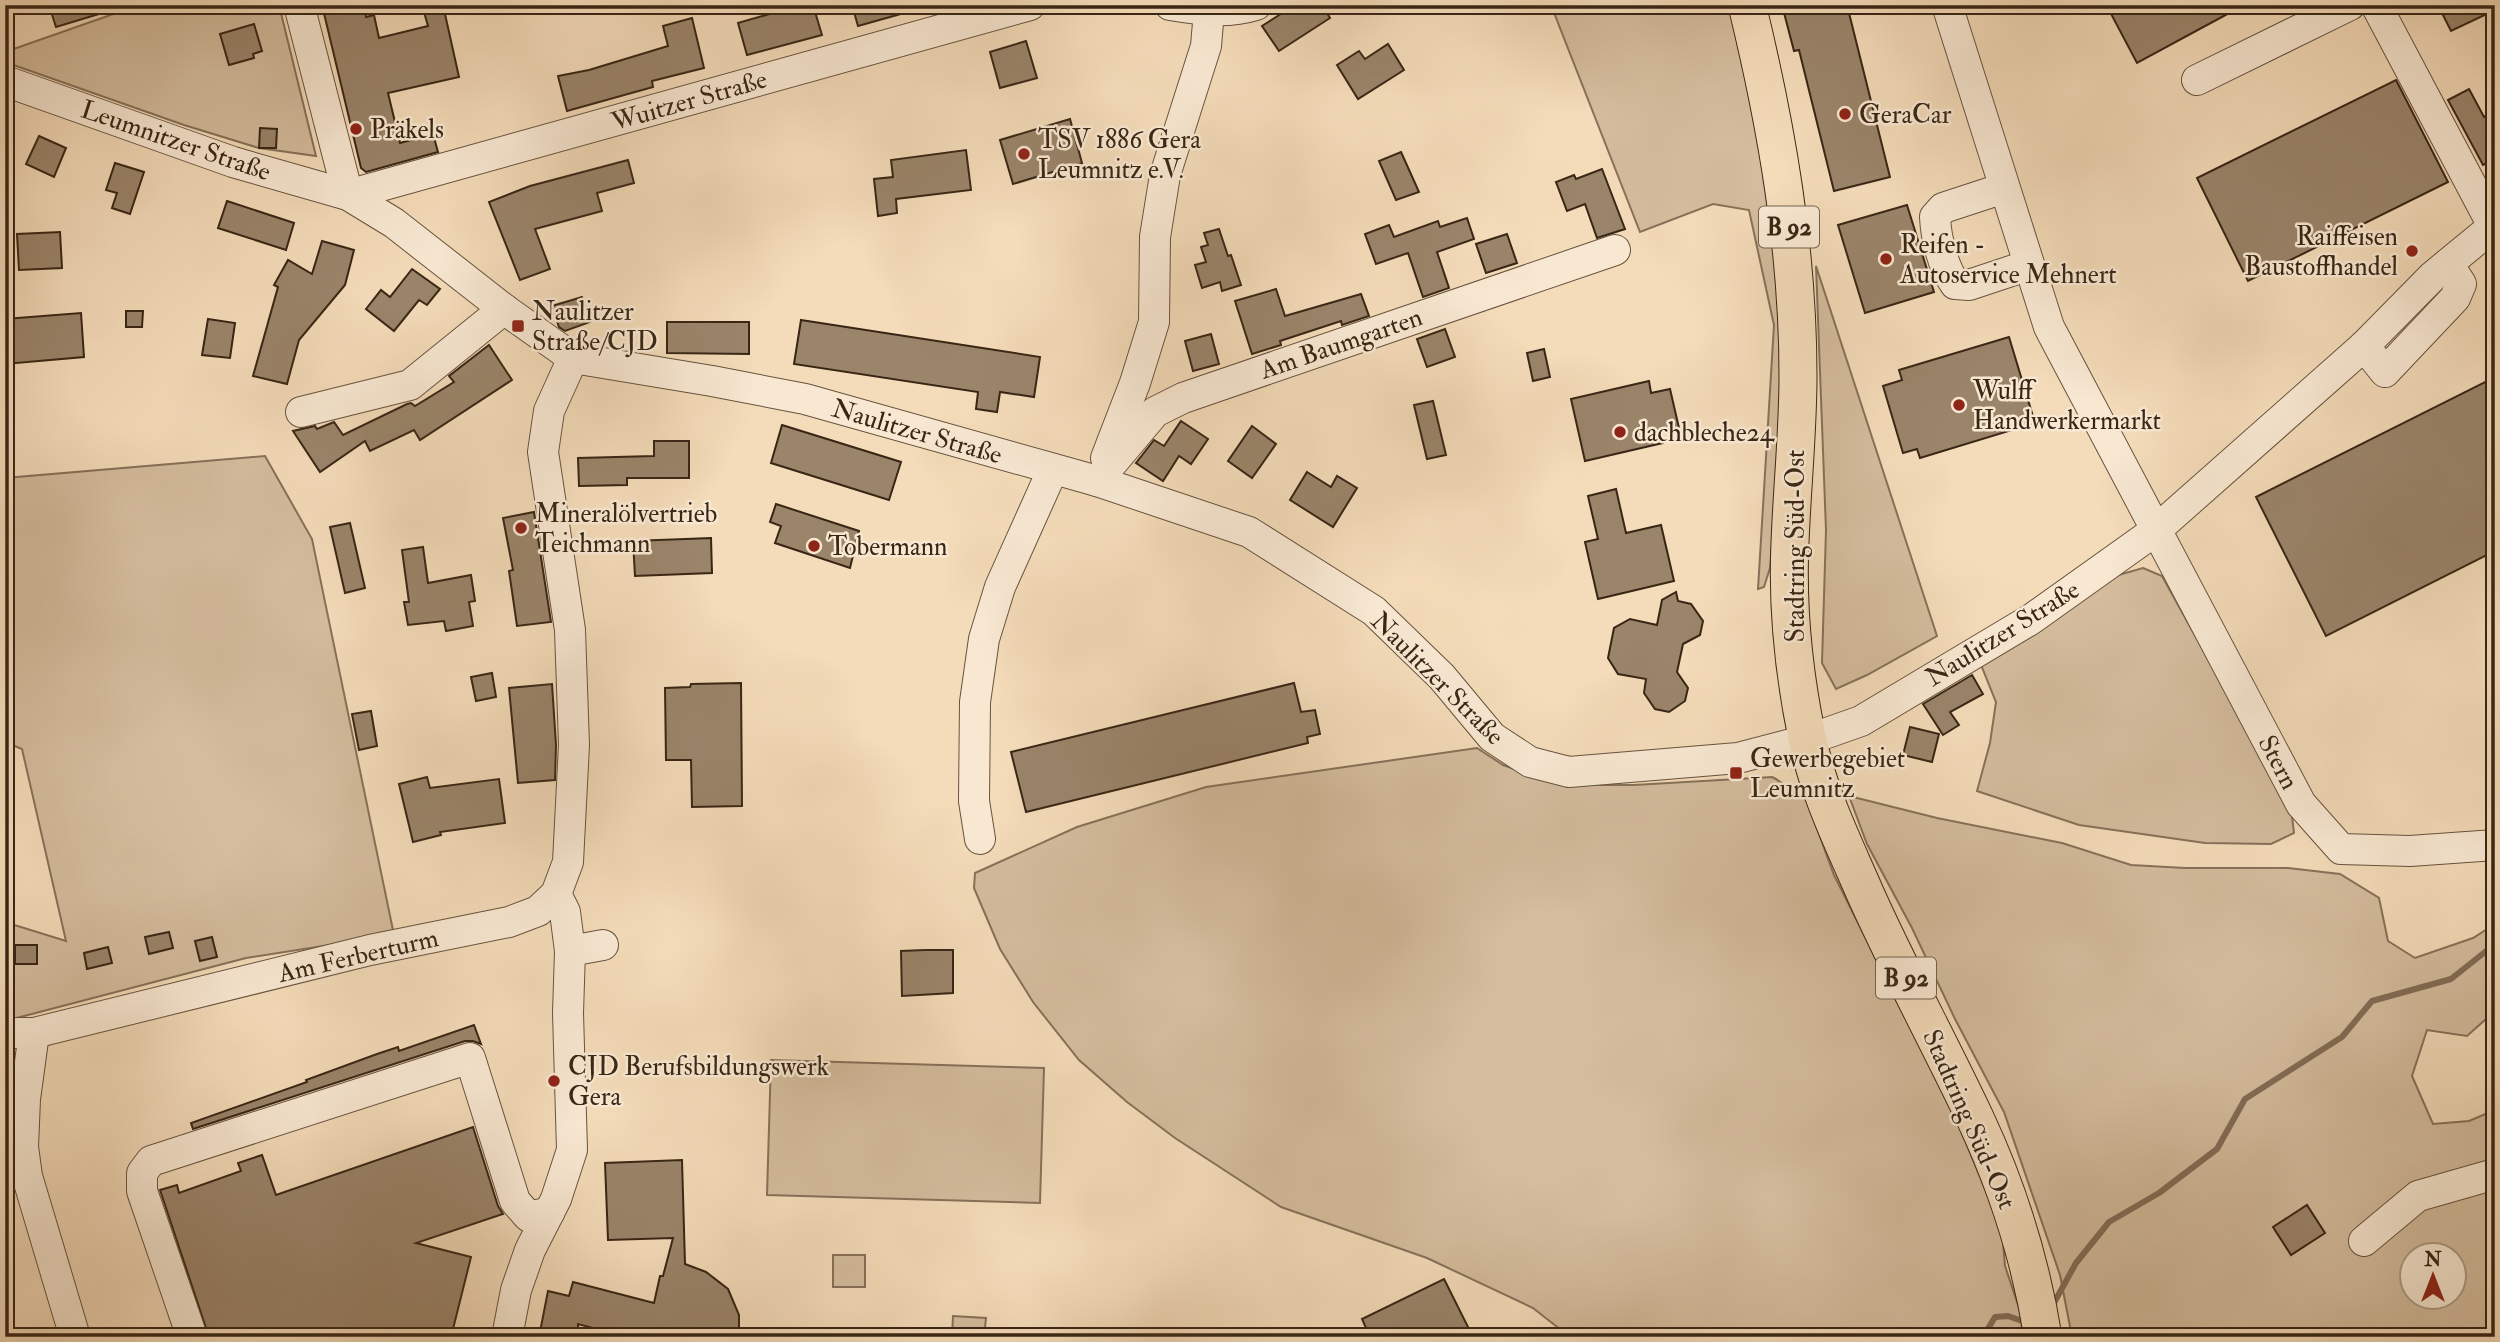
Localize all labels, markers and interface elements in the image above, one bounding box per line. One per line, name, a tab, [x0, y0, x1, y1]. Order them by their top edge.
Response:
street label: Wuitzer Straße	[607, 63, 771, 139]
street label: Leumnitzer Straße	[77, 93, 275, 188]
place label: GeraCar	[1859, 99, 1952, 131]
marker: GeraCar	[1837, 106, 1853, 122]
place label: Präkels	[370, 114, 444, 146]
marker: Präkels	[348, 121, 364, 137]
place label: TSV 1886 Gera Leumnitz e.V.	[1038, 124, 1201, 186]
marker: TSV 1886 Gera Leumnitz e.V.	[1016, 146, 1032, 162]
road number: B 92	[1759, 207, 1819, 248]
place label: Raiffeisen Baustoffhandel	[2244, 221, 2398, 283]
place label: Reifen - Autoservice Mehnert	[1899, 229, 2117, 291]
marker: Raiffeisen Baustoffhandel	[2404, 243, 2420, 259]
marker: Reifen - Autoservice Mehnert	[1878, 251, 1894, 267]
place label: Naulitzer Straße/CJD	[532, 296, 658, 358]
street label: Am Baumgarten	[1255, 301, 1427, 387]
marker: Naulitzer Straße/CJD	[510, 318, 526, 334]
place label: Wulff Handwerkermarkt	[1972, 375, 2161, 437]
street label: Naulitzer Straße	[828, 392, 1006, 472]
marker: Wulff Handwerkermarkt	[1951, 397, 1967, 413]
place label: dachbleche24	[1634, 417, 1775, 449]
marker: dachbleche24	[1612, 424, 1628, 440]
street label: Stadtring Süd-Ost	[1780, 449, 1812, 643]
place label: Mineralölvertrieb Teichmann	[535, 498, 717, 560]
marker: Mineralölvertrieb Teichmann	[513, 520, 529, 536]
place label: Tobermann	[828, 531, 947, 563]
marker: Tobermann	[806, 538, 822, 554]
street label: Naulitzer Straße	[1920, 574, 2085, 694]
street label: Naulitzer Straße	[1364, 605, 1511, 752]
street label: Stern	[2251, 730, 2306, 795]
place label: Gewerbegebiet Leumnitz	[1750, 743, 1905, 805]
marker: Gewerbegebiet Leumnitz	[1728, 765, 1744, 781]
street label: Am Ferberturm	[274, 922, 441, 990]
road number: B 92	[1876, 958, 1936, 998]
street label: Stadtring Süd-Ost	[1915, 1025, 2023, 1214]
place label: CJD Berufsbildungswerk Gera	[568, 1051, 830, 1113]
marker: CJD Berufsbildungswerk Gera	[546, 1073, 562, 1089]
north arrow	[2398, 1240, 2468, 1310]
text: N	[2423, 1248, 2442, 1272]

